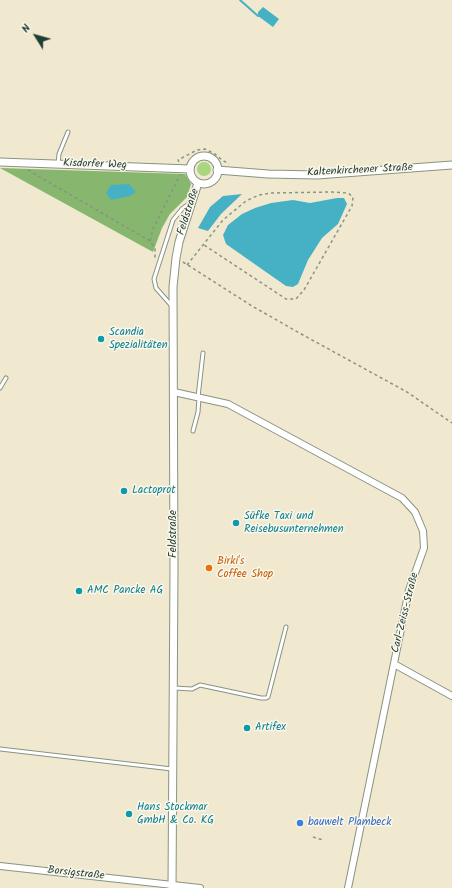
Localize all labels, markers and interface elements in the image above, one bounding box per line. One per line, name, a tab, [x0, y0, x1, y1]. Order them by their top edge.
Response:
north arrow	[16, 16, 56, 56]
text: N	[17, 21, 36, 37]
street label: Kisdorfer Weg	[63, 157, 127, 173]
street label: Kaltenkirchener Straße	[307, 162, 413, 180]
street label: Feldstraße	[175, 187, 203, 237]
place label: Scandia Spezialitäten	[109, 326, 167, 352]
marker: Scandia Spezialitäten	[96, 334, 106, 344]
place label: Lactoprot	[132, 484, 175, 498]
marker: Lactoprot	[119, 486, 129, 496]
street label: Feldstraße	[167, 510, 181, 558]
place label: Süfke Taxi und Reisebusunternehmen	[244, 510, 344, 536]
marker: Süfke Taxi und Reisebusunternehmen	[231, 518, 241, 528]
place label: Birki's Coffee Shop	[217, 555, 273, 581]
marker: Birki's Coffee Shop	[204, 563, 214, 573]
street label: Carl-Zeiss-Straße	[390, 572, 422, 654]
place label: AMC Pancke AG	[87, 584, 163, 598]
marker: AMC Pancke AG	[74, 586, 84, 596]
place label: Artifex	[255, 721, 286, 735]
marker: Artifex	[242, 723, 252, 733]
place label: Hans Stockmar GmbH & Co. KG	[137, 801, 214, 827]
marker: Hans Stockmar GmbH & Co. KG	[124, 809, 134, 819]
place label: bauwelt Plambeck	[308, 816, 391, 830]
marker: bauwelt Plambeck	[295, 818, 305, 828]
street label: Borsigstraße	[47, 864, 105, 884]

